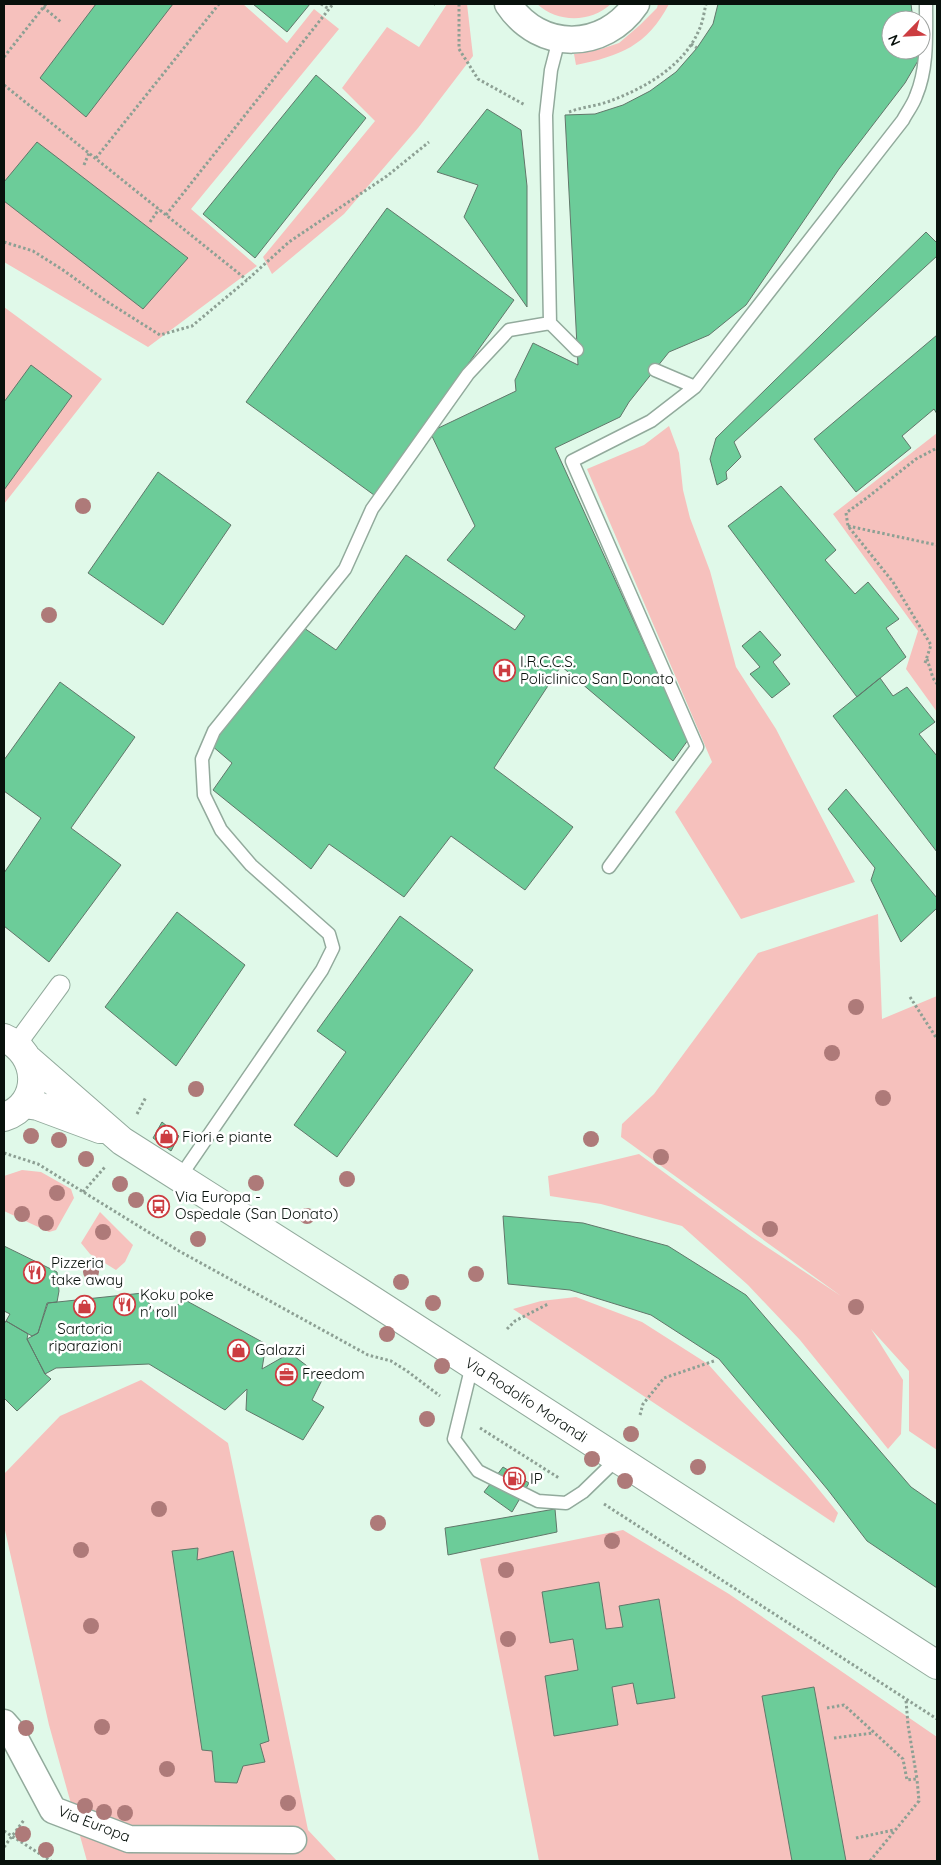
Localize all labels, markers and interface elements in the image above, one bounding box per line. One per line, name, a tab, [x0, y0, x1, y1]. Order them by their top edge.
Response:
north arrow	[881, 10, 931, 60]
text: N	[884, 32, 904, 49]
place label: I.R.C.C.S. Policlinico San Donato	[520, 652, 674, 688]
hospital icon: I.R.C.C.S. Policlinico San Donato	[492, 659, 516, 683]
shop icon: Fiori e piante	[154, 1125, 178, 1149]
place label: Fiori e piante	[182, 1127, 272, 1146]
place label: Via Europa - Ospedale (San Donato)	[175, 1187, 338, 1223]
bus stop icon: Via Europa - Ospedale (San Donato)	[147, 1194, 171, 1218]
place label: Pizzeria take away	[51, 1253, 123, 1289]
restaurant icon: Pizzeria take away	[23, 1260, 47, 1284]
place label: Koku poke n' roll	[140, 1285, 214, 1321]
restaurant icon: Koku poke n' roll	[112, 1292, 136, 1316]
shop icon: Sartoria riparazioni	[73, 1294, 97, 1318]
place label: Sartoria riparazioni	[48, 1319, 122, 1355]
shop icon: Galazzi	[227, 1338, 251, 1362]
place label: Galazzi	[255, 1340, 305, 1359]
street label: Via Rodolfo Morandi	[462, 1353, 591, 1446]
office icon: Freedom	[274, 1362, 298, 1386]
place label: Freedom	[302, 1364, 365, 1383]
fuel station icon: IP	[502, 1467, 526, 1491]
place label: IP	[530, 1469, 543, 1488]
street label: Via Europa	[55, 1801, 133, 1846]

